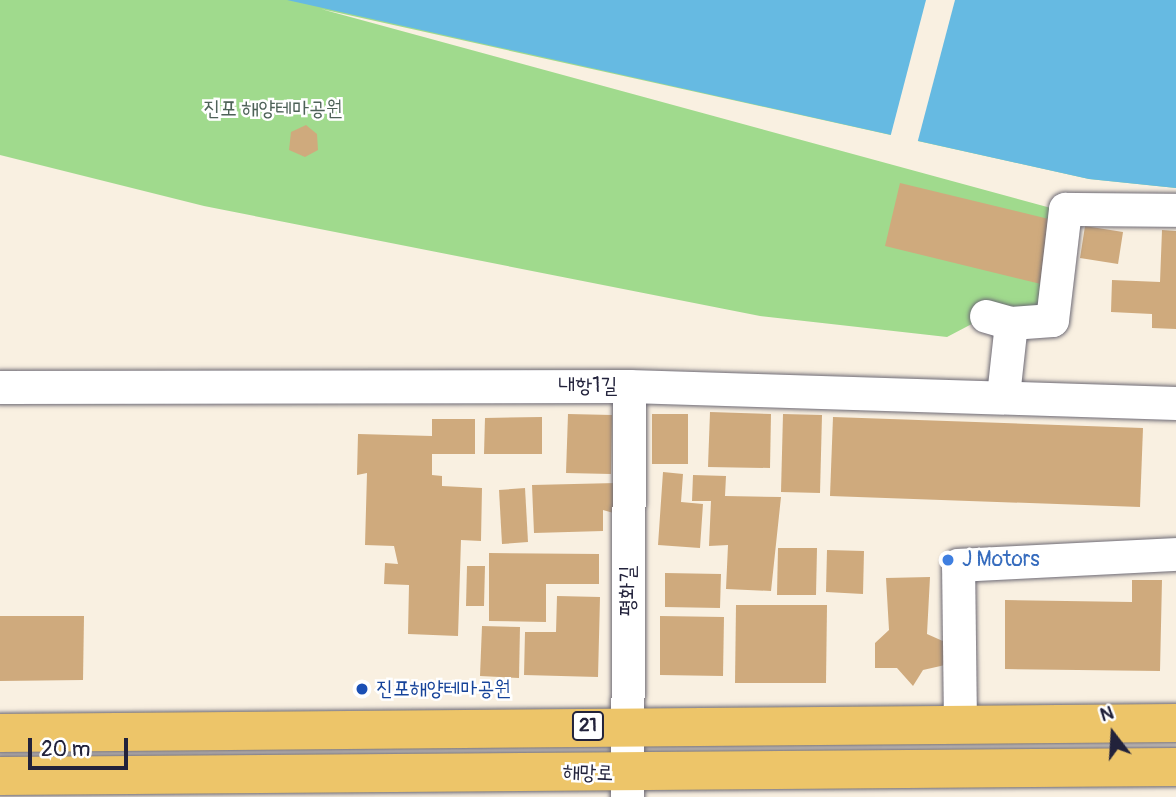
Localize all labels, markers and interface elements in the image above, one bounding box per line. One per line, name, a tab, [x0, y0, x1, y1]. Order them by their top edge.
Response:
park label: 진포 해양테마공원	[203, 96, 343, 122]
street label: 내항1길	[559, 373, 617, 399]
place label: J Motors	[962, 547, 1040, 573]
marker: J Motors	[940, 552, 956, 568]
street label: 평화길	[615, 566, 641, 616]
place label: 진포해양테마공원	[376, 676, 511, 702]
marker: 진포해양테마공원	[354, 681, 370, 697]
north arrow	[1078, 699, 1148, 769]
text: N	[1097, 701, 1117, 727]
road number: 21	[570, 710, 606, 741]
scale bar	[32, 724, 131, 768]
text: 20 m	[41, 736, 90, 763]
street label: 해망로	[562, 760, 614, 786]

